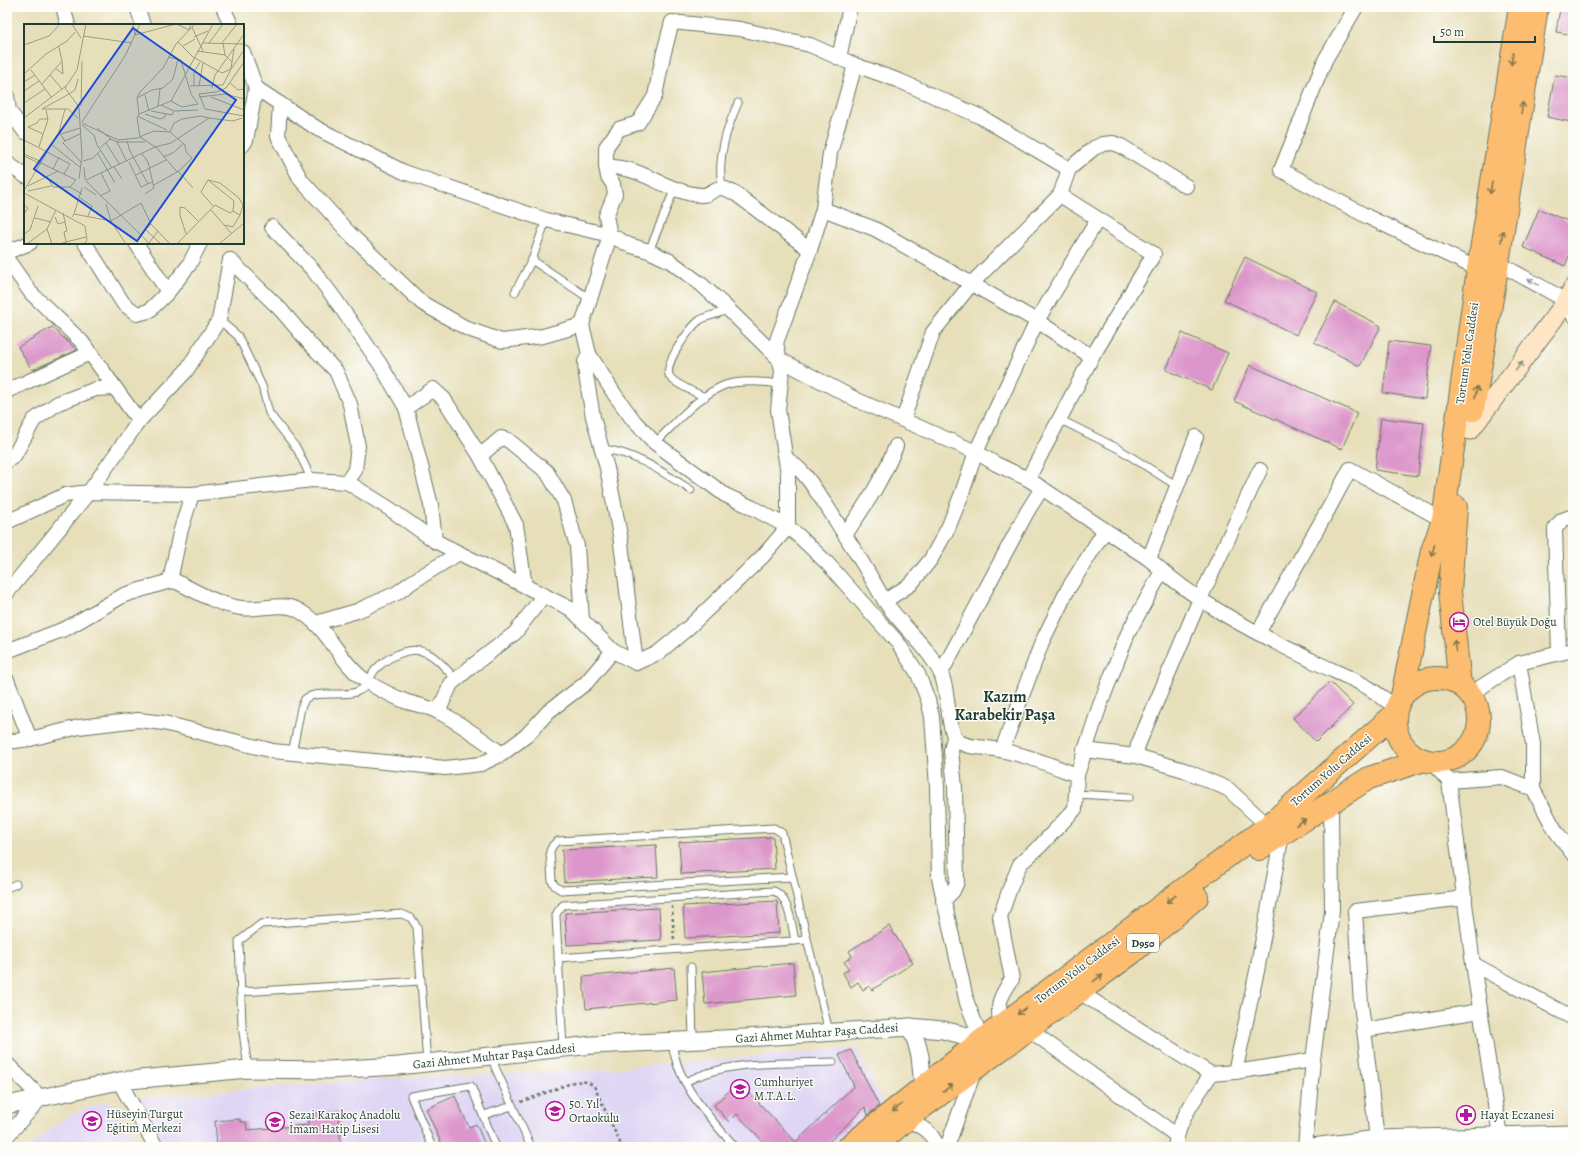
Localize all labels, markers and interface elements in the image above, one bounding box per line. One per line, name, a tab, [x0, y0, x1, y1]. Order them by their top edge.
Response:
scale bar	[1434, 18, 1535, 44]
inset map	[24, 24, 244, 244]
text: 50 m	[1440, 24, 1464, 40]
one-way arrow	[1508, 52, 1516, 65]
one-way arrow	[1518, 102, 1526, 115]
one-way arrow	[1487, 181, 1495, 194]
one-way arrow	[1498, 230, 1506, 243]
one-way arrow	[1527, 278, 1539, 285]
street label: Tortum Yolu Caddesi	[1452, 301, 1482, 405]
one-way arrow	[1515, 361, 1523, 372]
one-way arrow	[1472, 386, 1480, 399]
one-way arrow	[1429, 544, 1436, 557]
hotel icon: Otel Büyük Doğu	[1448, 611, 1470, 633]
place label: Otel Büyük Doğu	[1473, 614, 1557, 630]
one-way arrow	[1451, 640, 1459, 653]
district label: Kazım Karabekir Paşa	[955, 686, 1056, 726]
street label: Tortum Yolu Caddesi	[1287, 730, 1375, 810]
one-way arrow	[1295, 818, 1306, 827]
one-way arrow	[1166, 895, 1177, 904]
street label: Tortum Yolu Caddesi	[1031, 933, 1123, 1007]
road number: D950	[1127, 934, 1159, 952]
one-way arrow	[1092, 974, 1103, 982]
one-way arrow	[1017, 1006, 1028, 1015]
street label: Gazi Ahmet Muhtar Paşa Caddesi	[735, 1019, 899, 1047]
street label: Gazi Ahmet Muhtar Paşa Caddesi	[412, 1040, 576, 1072]
place label: Cumhuriyet M.T.A.L.	[754, 1074, 813, 1104]
school or university icon: Cumhuriyet M.T.A.L.	[729, 1078, 751, 1100]
one-way arrow	[942, 1084, 953, 1092]
place label: 50. Yıl Ortaokulu	[569, 1096, 620, 1126]
school or university icon: 50. Yıl Ortaokulu	[544, 1100, 566, 1122]
one-way arrow	[892, 1103, 903, 1112]
pharmacy icon: Hayat Eczanesi	[1455, 1104, 1477, 1126]
place label: Hüseyin Turgut Eğitim Merkezi	[106, 1106, 183, 1136]
place label: Sezai Karakoç Anadolu İmam Hatip Lisesi	[289, 1107, 401, 1137]
place label: Hayat Eczanesi	[1480, 1107, 1554, 1123]
school or university icon: Hüseyin Turgut Eğitim Merkezi	[81, 1110, 103, 1132]
school or university icon: Sezai Karakoç Anadolu İmam Hatip Lisesi	[264, 1111, 286, 1133]

